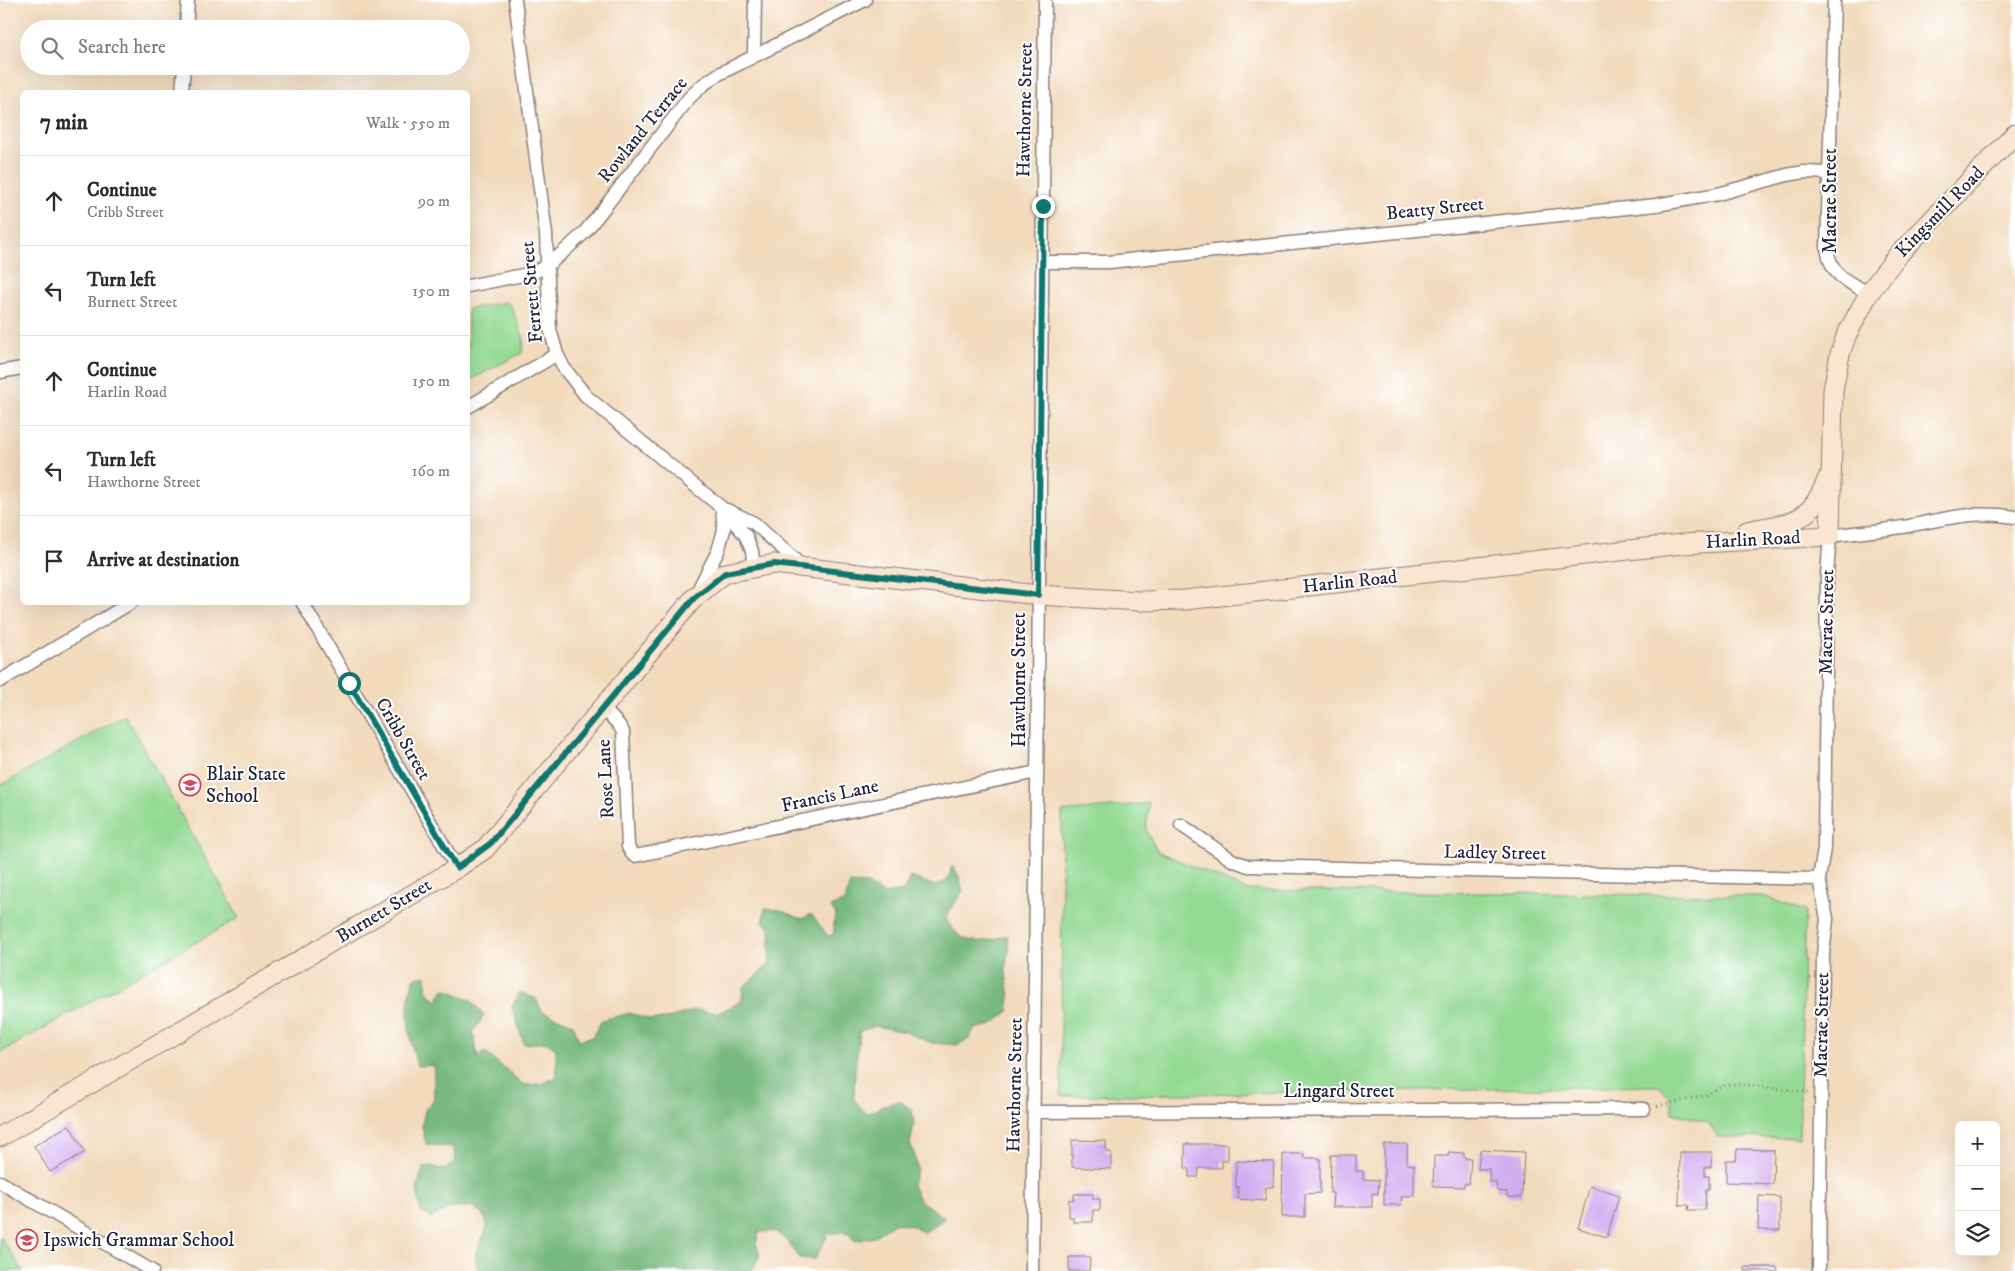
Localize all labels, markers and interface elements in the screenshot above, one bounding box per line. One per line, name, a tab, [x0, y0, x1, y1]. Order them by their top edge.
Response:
search box	[20, 20, 470, 75]
icon: search	[38, 34, 66, 62]
text: Search here	[78, 36, 166, 59]
street label: Hawthorne Street	[1012, 42, 1038, 178]
street label: Rowland Terrace	[593, 72, 693, 188]
text: 7 min	[40, 110, 88, 136]
text: Walk · 550 m	[366, 113, 450, 133]
street label: Macrae Street	[1819, 148, 1842, 254]
street label: Kingsmill Road	[1891, 161, 1990, 262]
text: Continue	[87, 179, 157, 202]
icon: ahead	[40, 187, 68, 215]
text: 90 m	[418, 191, 450, 211]
street label: Beatty Street	[1385, 192, 1485, 226]
route end	[1032, 195, 1055, 218]
text: Cribb Street	[87, 202, 164, 222]
street label: Ferrett Street	[516, 240, 548, 344]
text: Turn left	[87, 269, 156, 292]
icon: left	[40, 277, 68, 305]
text: 150 m	[412, 281, 450, 301]
text: Burnett Street	[87, 292, 177, 312]
text: Continue	[87, 359, 157, 382]
icon: ahead	[40, 367, 68, 395]
text: 150 m	[412, 371, 450, 391]
text: Harlin Road	[87, 382, 167, 402]
text: Turn left	[87, 449, 156, 472]
icon: left	[40, 457, 68, 485]
text: 160 m	[412, 461, 450, 481]
text: Hawthorne Street	[87, 472, 201, 492]
street label: Harlin Road	[1705, 526, 1802, 554]
icon: arrive	[40, 547, 68, 575]
text: Arrive at destination	[87, 549, 239, 572]
street label: Harlin Road	[1302, 566, 1399, 598]
street label: Macrae Street	[1815, 569, 1839, 675]
street label: Hawthorne Street	[1008, 612, 1031, 748]
route start	[338, 672, 361, 695]
street label: Cribb Street	[370, 694, 436, 784]
street label: Rose Lane	[592, 739, 620, 819]
place label: Blair State School	[206, 763, 286, 808]
school or university icon: Blair State School	[178, 773, 202, 797]
street label: Francis Lane	[779, 774, 881, 818]
street label: Ladley Street	[1443, 841, 1547, 865]
street label: Burnett Street	[332, 874, 436, 948]
street label: Macrae Street	[1810, 972, 1834, 1078]
street label: Hawthorne Street	[1002, 1017, 1028, 1153]
street label: Lingard Street	[1283, 1080, 1395, 1103]
map controls	[1955, 1121, 2000, 1256]
button: +	[1955, 1121, 2000, 1166]
button: −	[1955, 1166, 2000, 1211]
button: layers	[1955, 1211, 2000, 1256]
school or university icon: Ipswich Grammar School	[15, 1228, 39, 1252]
place label: Ipswich Grammar School	[43, 1229, 234, 1252]

